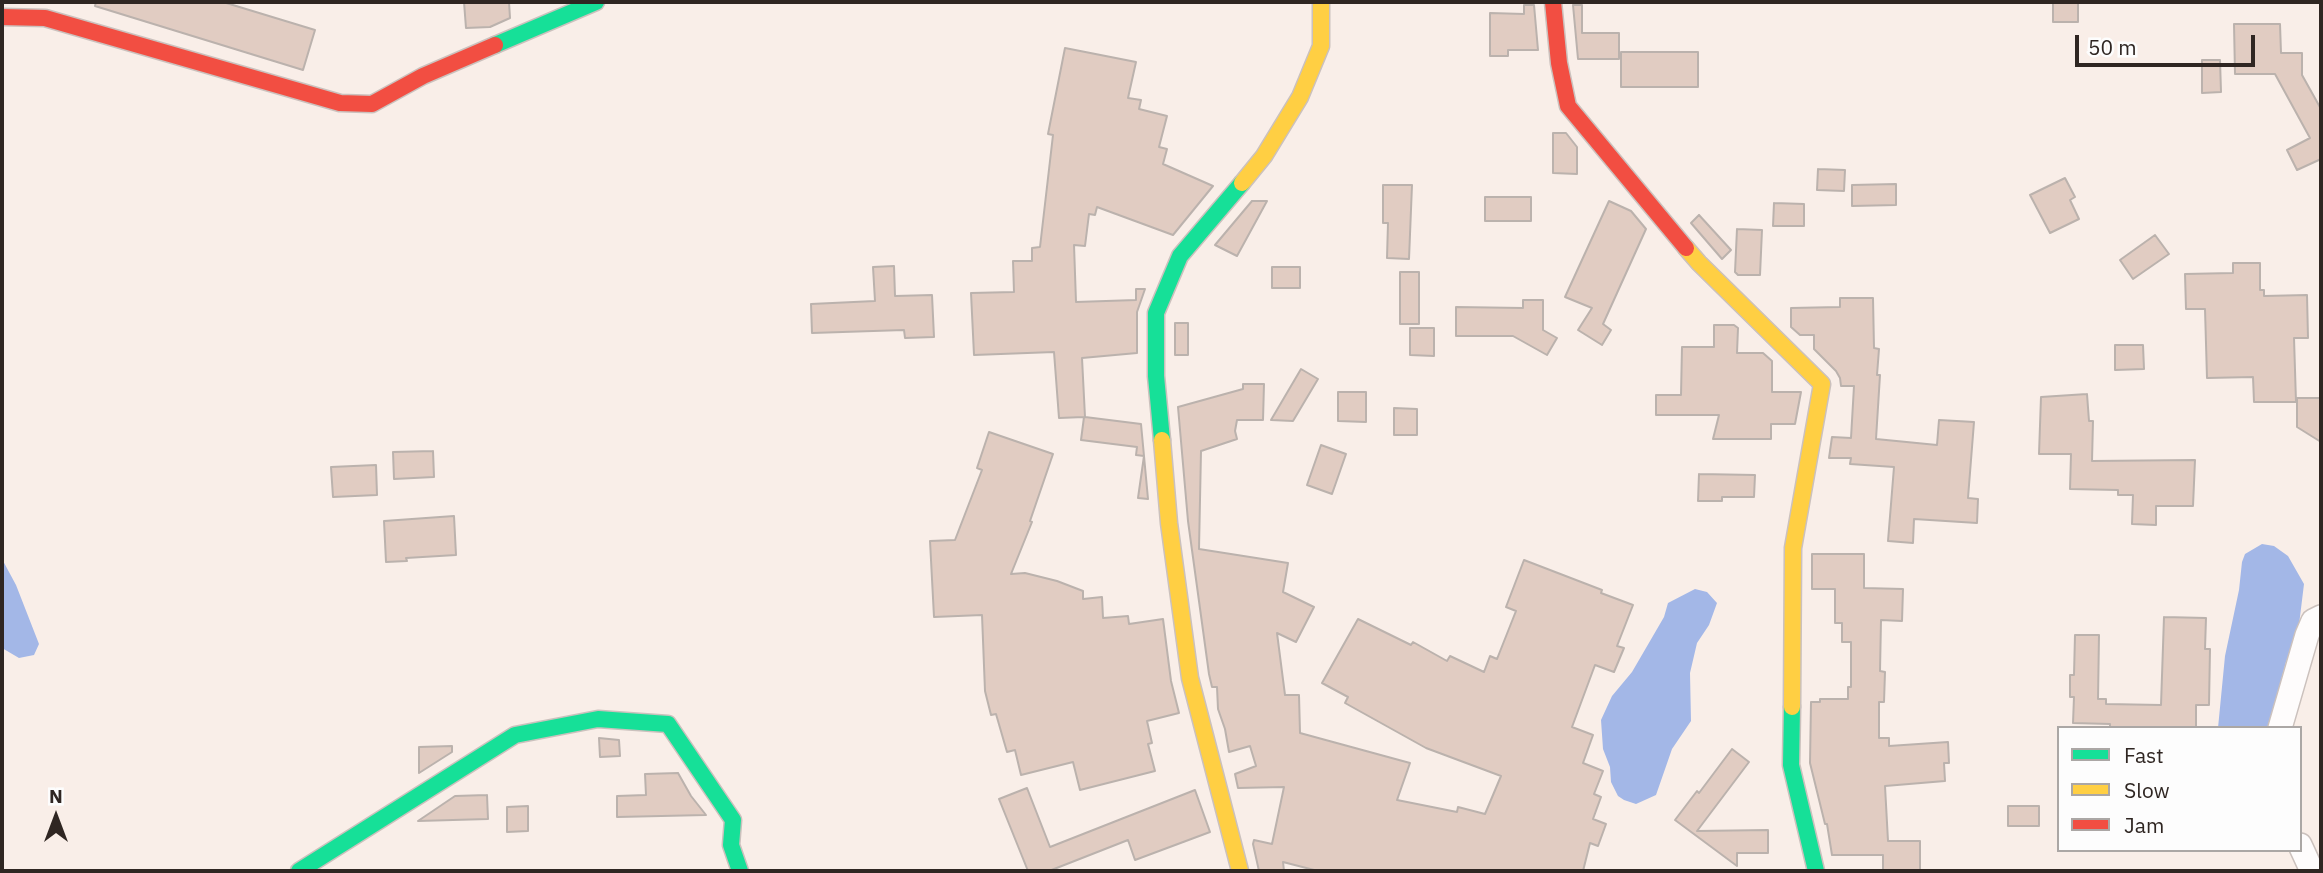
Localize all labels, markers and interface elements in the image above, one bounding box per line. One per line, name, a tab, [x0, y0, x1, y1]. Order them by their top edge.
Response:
scale bar	[2078, 21, 2258, 65]
text: 50 m	[2088, 33, 2137, 61]
legend	[2057, 726, 2302, 852]
text: Fast	[2124, 741, 2164, 769]
text: Slow	[2124, 776, 2170, 804]
north arrow	[21, 782, 91, 852]
text: N	[49, 784, 63, 808]
text: Jam	[2124, 811, 2164, 839]

